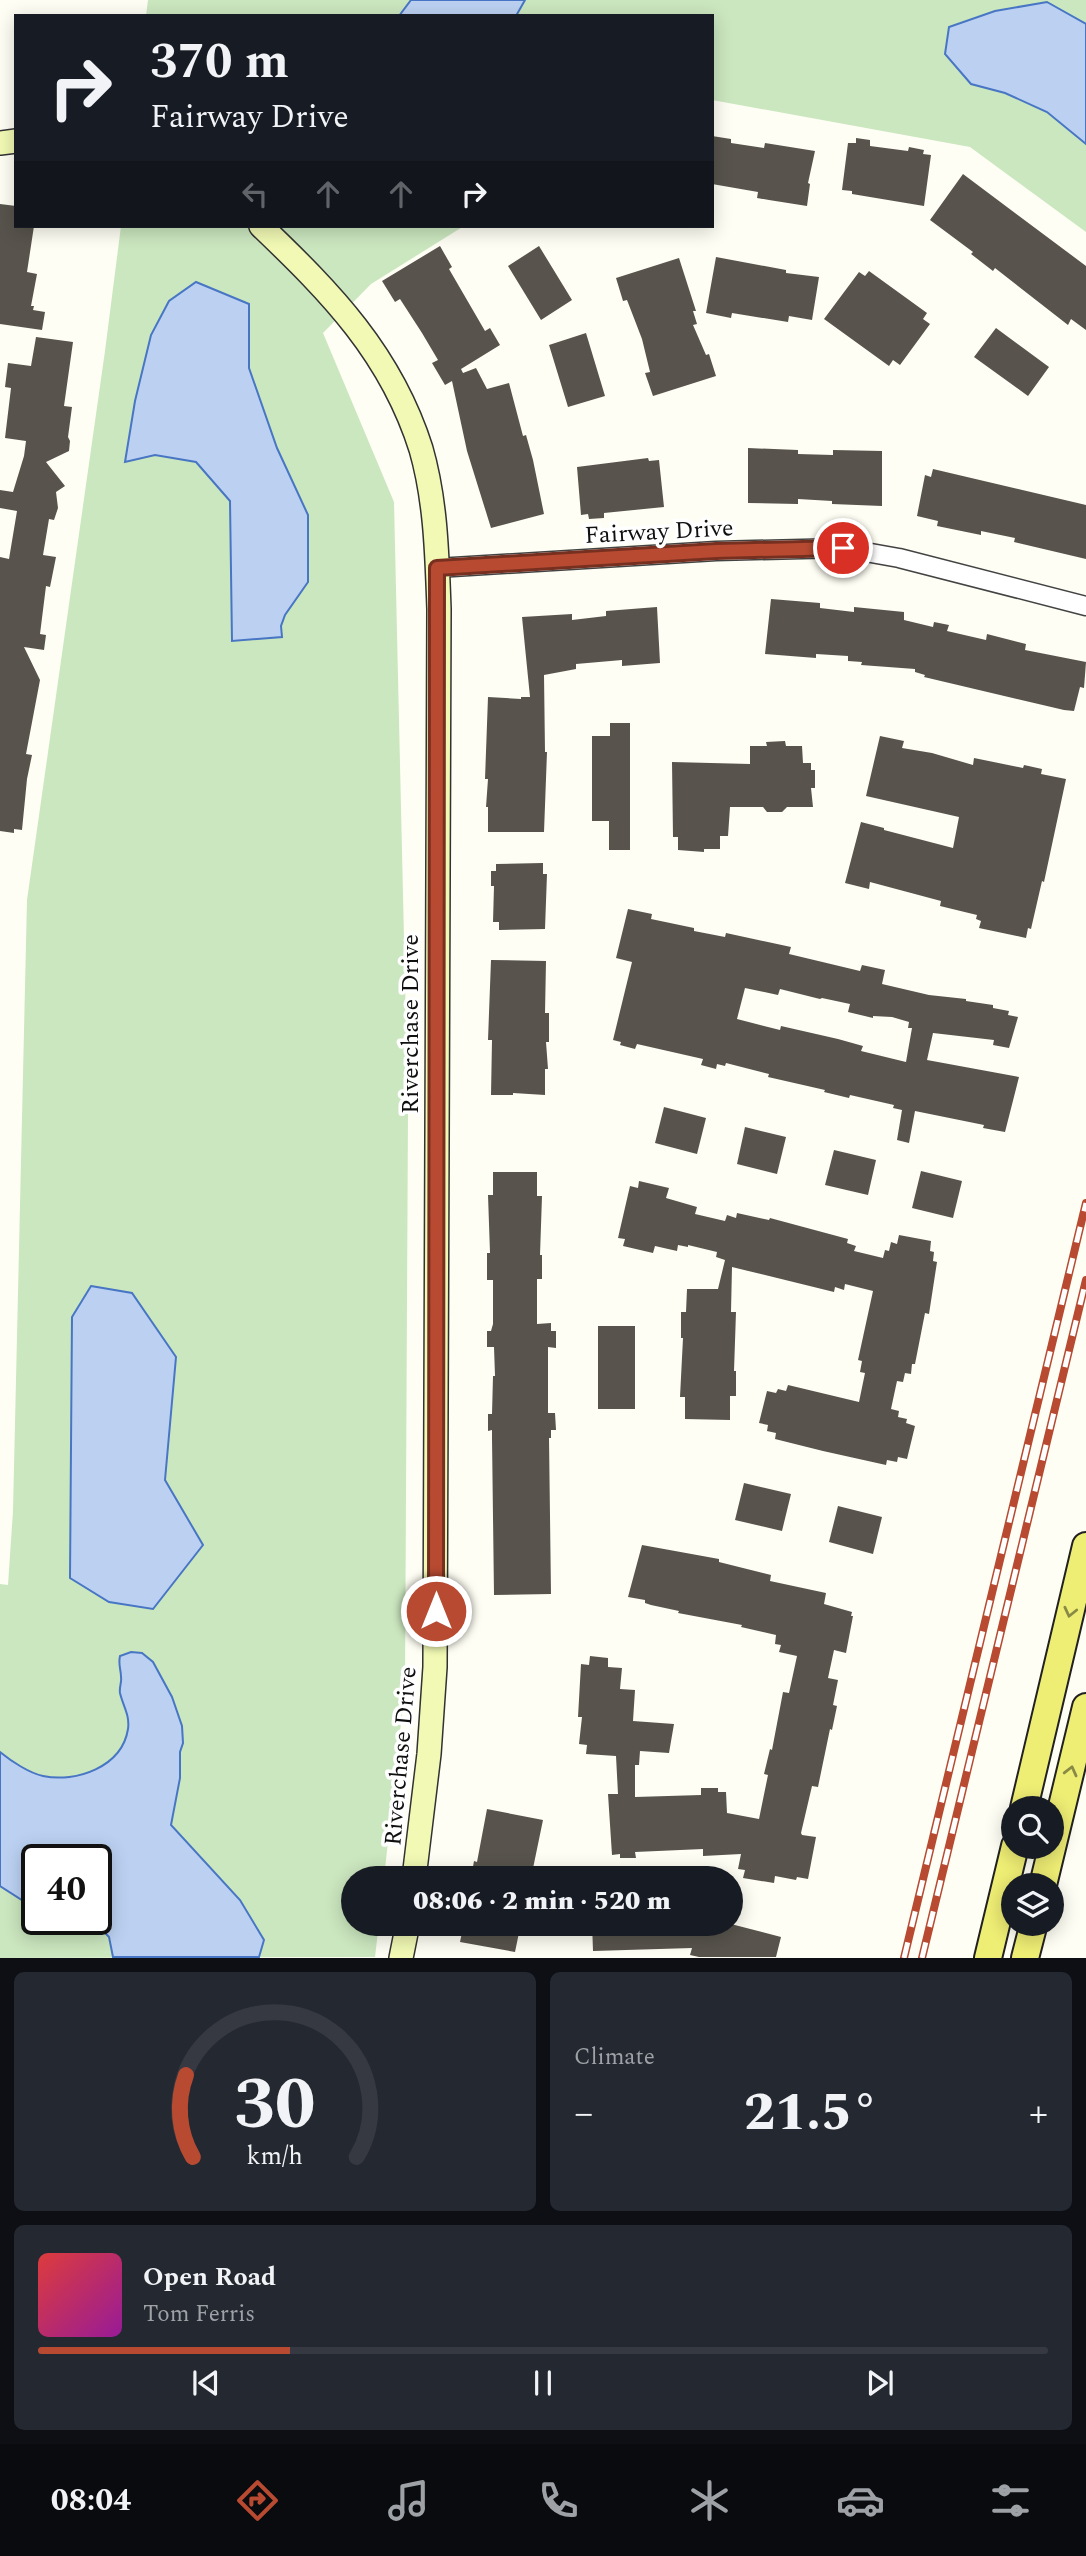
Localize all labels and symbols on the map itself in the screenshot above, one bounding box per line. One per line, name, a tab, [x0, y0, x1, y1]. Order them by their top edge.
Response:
street label: Fairway Drive	[584, 510, 734, 554]
pin	[813, 518, 873, 578]
street label: Riverchase Drive	[393, 934, 429, 1114]
position arrow	[399, 1574, 473, 1648]
one-way arrow	[1064, 1606, 1078, 1618]
street label: Riverchase Drive	[375, 1665, 427, 1847]
one-way arrow	[1063, 1765, 1077, 1777]
speed limit sign: 40	[21, 1844, 112, 1935]

